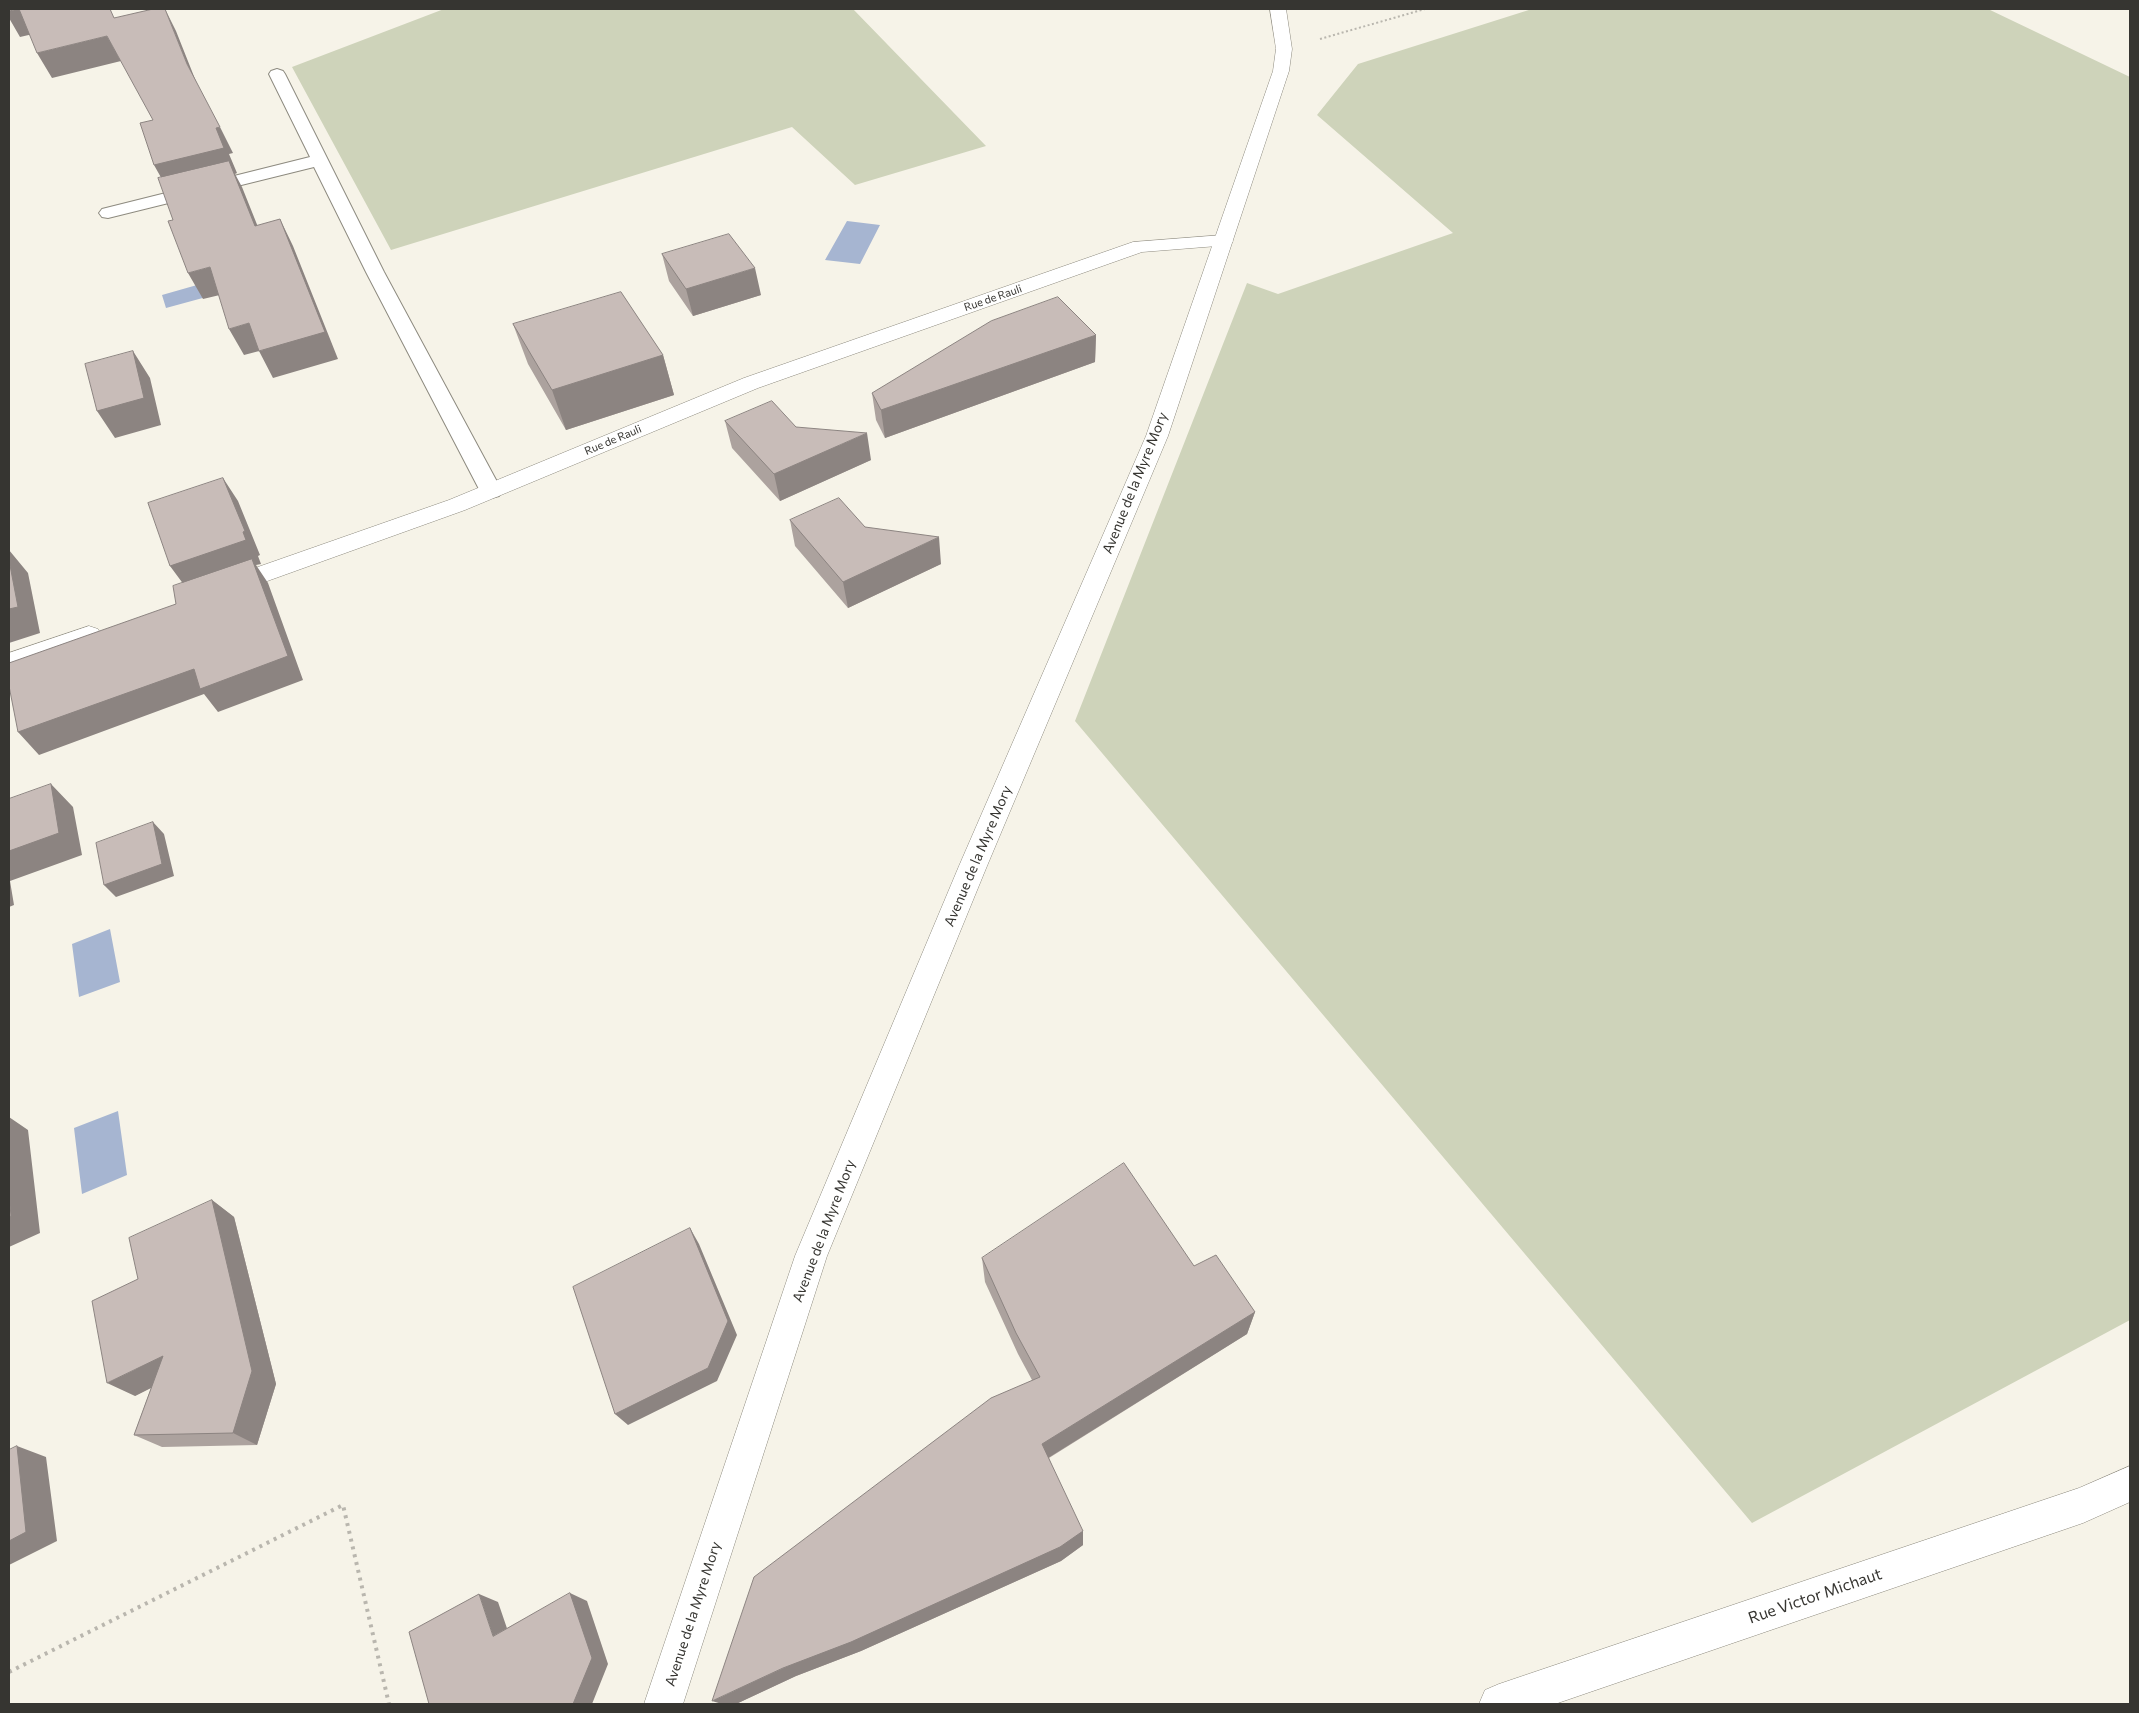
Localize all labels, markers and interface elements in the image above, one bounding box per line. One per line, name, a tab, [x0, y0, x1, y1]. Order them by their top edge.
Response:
street label: Rue de Rauli	[962, 282, 1024, 314]
street label: Avenue de la Myre Mory	[1099, 410, 1171, 556]
street label: Rue de Rauli	[583, 422, 643, 458]
street label: Avenue de la Myre Mory	[941, 783, 1015, 929]
street label: Avenue de la Myre Mory	[789, 1157, 859, 1305]
street label: Avenue de la Myre Mory	[662, 1539, 724, 1689]
street label: Rue Victor Michaut	[1746, 1564, 1884, 1628]

